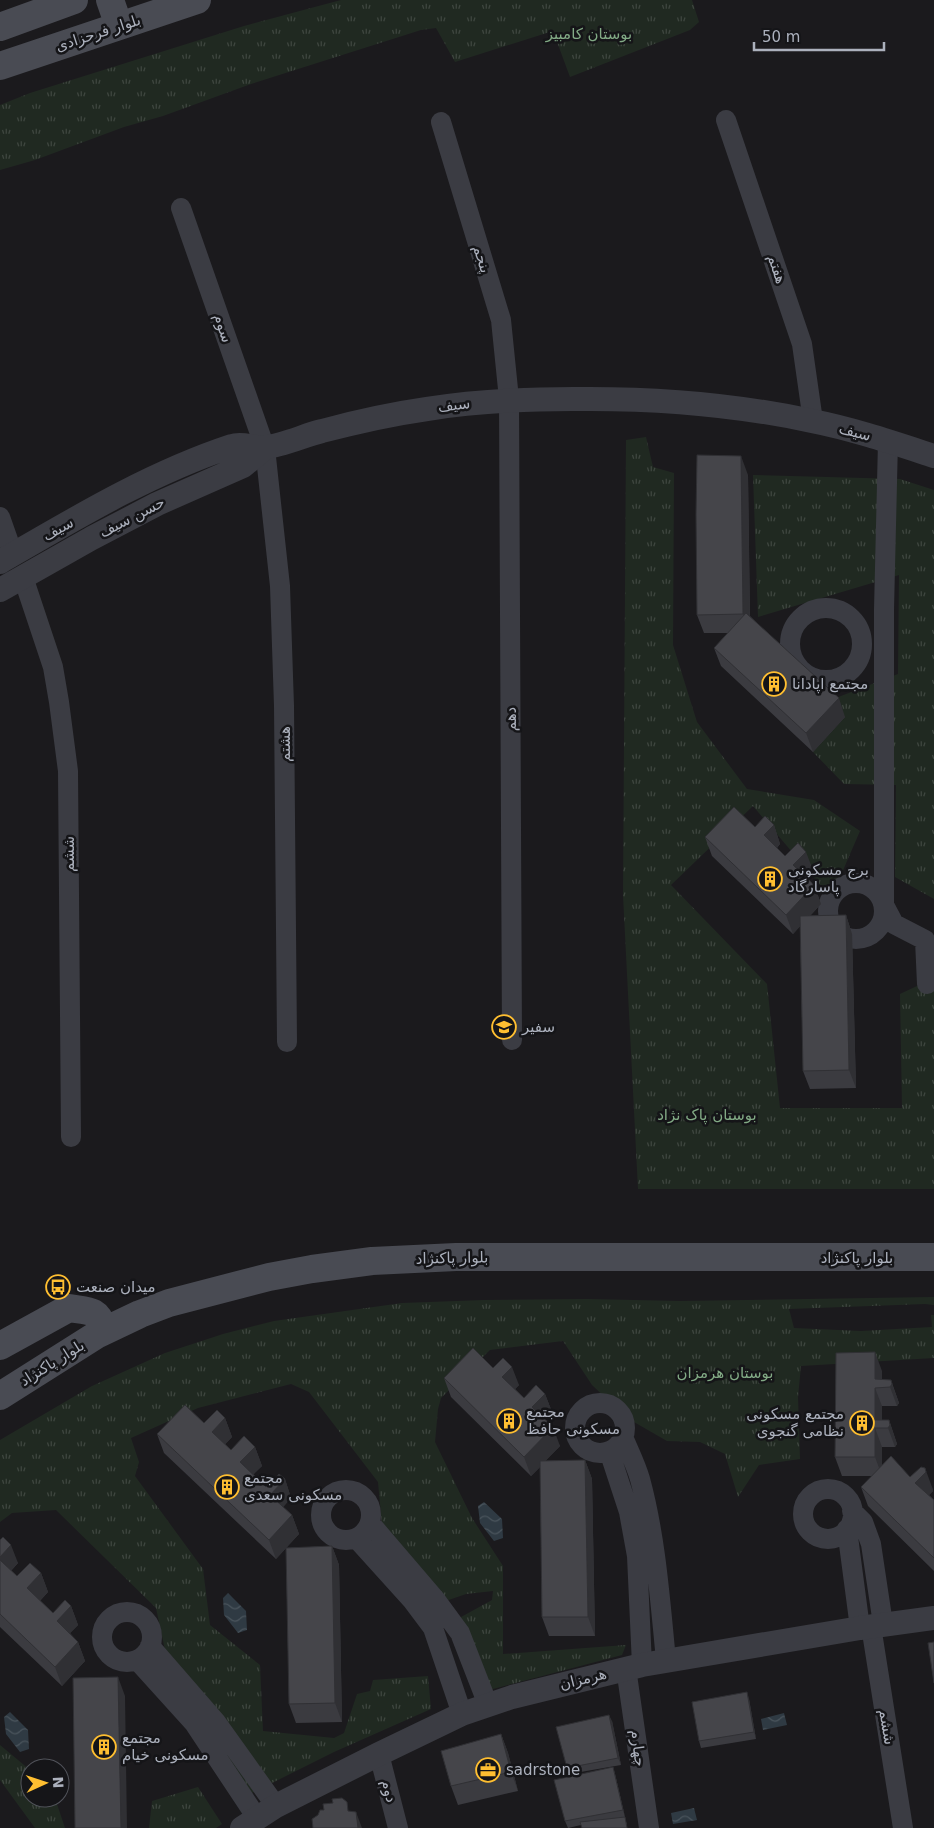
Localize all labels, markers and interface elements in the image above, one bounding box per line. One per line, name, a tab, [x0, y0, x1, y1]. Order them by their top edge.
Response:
street label: بلوار فرحزادی	[53, 11, 143, 55]
scale bar	[754, 20, 884, 52]
park label: بوستان کامبیز	[545, 25, 632, 43]
text: 50 m	[762, 28, 800, 46]
street label: پنجم	[468, 243, 495, 275]
street label: هفتم	[764, 252, 790, 286]
street label: سوم	[210, 311, 236, 345]
street label: سیف	[437, 394, 471, 416]
street label: سیف	[837, 419, 873, 445]
street label: حسن سیف	[96, 493, 168, 541]
street label: سیف	[39, 513, 77, 545]
building icon: مجتمع اپادانا	[761, 671, 787, 697]
place label: مجتمع اپادانا	[792, 675, 868, 694]
street label: دهم	[502, 707, 520, 731]
street label: هشتم	[276, 726, 294, 762]
street label: ششم	[60, 836, 78, 872]
place label: برج مسکونی پاسارگاد	[788, 861, 869, 897]
building icon: برج مسکونی پاسارگاد	[757, 866, 783, 892]
school or university icon: سفیر	[491, 1014, 517, 1040]
place label: سفیر	[521, 1018, 555, 1036]
park label: بوستان پاک نژاد	[657, 1106, 757, 1125]
street label: بلوار پاکنژاد	[416, 1248, 488, 1269]
street label: بلوار پاکنژاد	[821, 1249, 893, 1268]
bus stop icon: میدان صنعت	[45, 1274, 71, 1300]
place label: میدان صنعت	[76, 1278, 156, 1296]
street label: بلوار پاکنژاد	[16, 1336, 88, 1391]
park label: بوستان هرمزان	[676, 1364, 774, 1382]
place label: مجتمع مسکونی حافظ	[526, 1403, 620, 1438]
place label: مجتمع مسکونی نظامی گنجوی	[746, 1405, 844, 1440]
building icon: مجتمع مسکونی حافظ	[496, 1408, 522, 1434]
building icon: مجتمع مسکونی نظامی گنجوی	[849, 1410, 875, 1436]
place label: مجتمع مسکونی سعدی	[244, 1469, 342, 1504]
building icon: مجتمع مسکونی سعدی	[214, 1474, 240, 1500]
street label: هرمزان	[558, 1664, 608, 1694]
street label: ششم	[875, 1708, 899, 1746]
street label: چهارم	[626, 1728, 650, 1768]
place label: مجتمع مسکونی خیام	[122, 1729, 209, 1764]
building icon: مجتمع مسکونی خیام	[91, 1734, 117, 1760]
office icon: sadrstone	[475, 1757, 501, 1783]
north arrow	[20, 1758, 70, 1808]
place label: sadrstone	[506, 1761, 580, 1779]
text: N	[50, 1776, 66, 1789]
street label: دوم	[377, 1777, 401, 1805]

